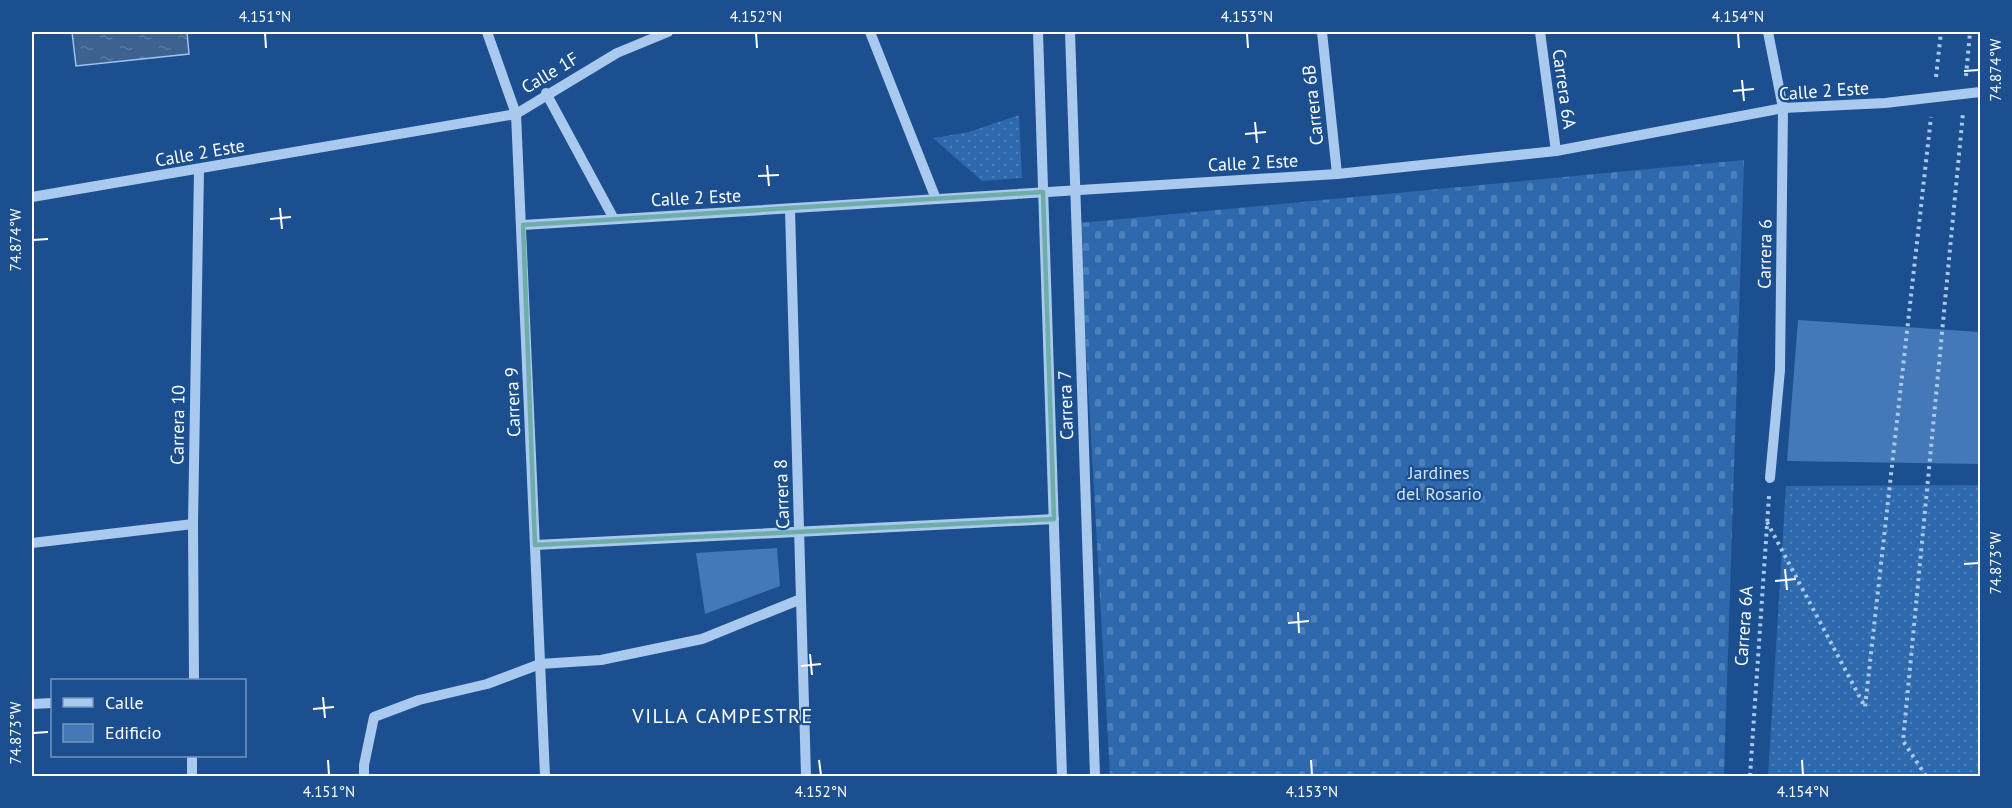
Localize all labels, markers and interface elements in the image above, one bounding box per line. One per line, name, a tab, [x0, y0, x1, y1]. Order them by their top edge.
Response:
text: 4.151°N	[239, 7, 291, 26]
text: 4.152°N	[730, 7, 782, 26]
text: 4.153°N	[1221, 7, 1273, 26]
text: 4.154°N	[1712, 7, 1764, 26]
text: 74.874°W	[1986, 38, 2005, 101]
street label: Calle 1F	[517, 47, 582, 99]
street label: Carrera 6A	[1548, 47, 1582, 131]
street label: Carrera 6B	[1297, 64, 1328, 146]
street label: Calle 2 Este	[1778, 76, 1870, 105]
street label: Calle 2 Este	[153, 133, 246, 172]
street label: Calle 2 Este	[1207, 149, 1299, 176]
street label: Calle 2 Este	[650, 184, 742, 211]
text: 74.874°W	[6, 208, 25, 271]
street label: Carrera 6	[1752, 219, 1777, 289]
street label: Carrera 9	[500, 367, 525, 437]
street label: Carrera 7	[1053, 370, 1078, 440]
street label: Carrera 10	[165, 385, 190, 465]
street label: Carrera 8	[769, 459, 794, 529]
park label: Jardines del Rosario	[1396, 461, 1482, 505]
text: 74.873°W	[1986, 531, 2005, 594]
street label: Carrera 6A	[1729, 585, 1758, 667]
legend	[51, 679, 246, 757]
text: Calle	[105, 691, 144, 714]
text: 74.873°W	[6, 701, 25, 764]
district label: VILLA CAMPESTRE	[631, 703, 814, 729]
text: Edificio	[105, 721, 161, 744]
text: 4.151°N	[303, 782, 355, 801]
text: 4.152°N	[795, 782, 847, 801]
text: 4.153°N	[1286, 782, 1338, 801]
text: 4.154°N	[1777, 782, 1829, 801]

